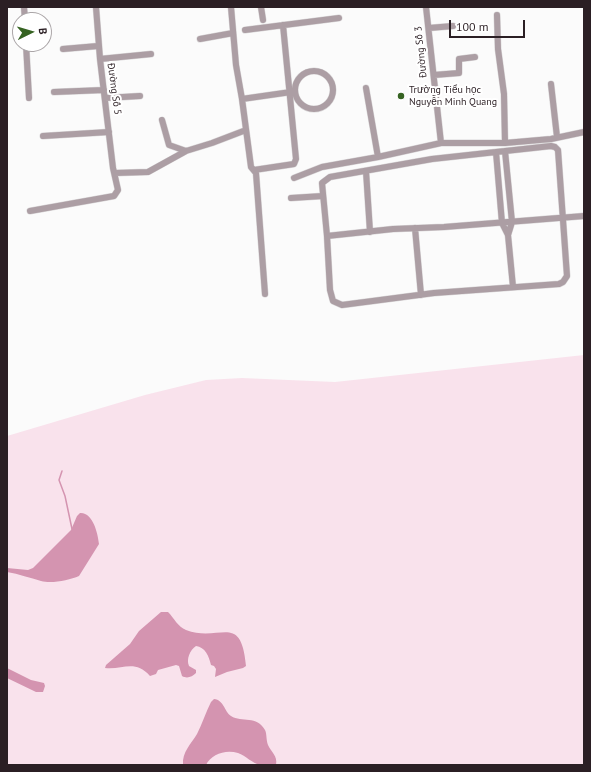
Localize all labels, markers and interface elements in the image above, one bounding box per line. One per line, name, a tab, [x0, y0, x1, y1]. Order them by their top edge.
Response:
north arrow	[12, 12, 52, 52]
scale bar	[451, 12, 527, 38]
text: 100 m	[456, 19, 489, 34]
street label: Đường Số 3	[412, 25, 430, 79]
text: B	[36, 27, 50, 35]
street label: Đường Số 5	[104, 62, 124, 116]
place label: Trường Tiểu học Nguyễn Minh Quang	[409, 84, 497, 108]
marker: Trường Tiểu học Nguyễn Minh Quang	[396, 91, 406, 101]

